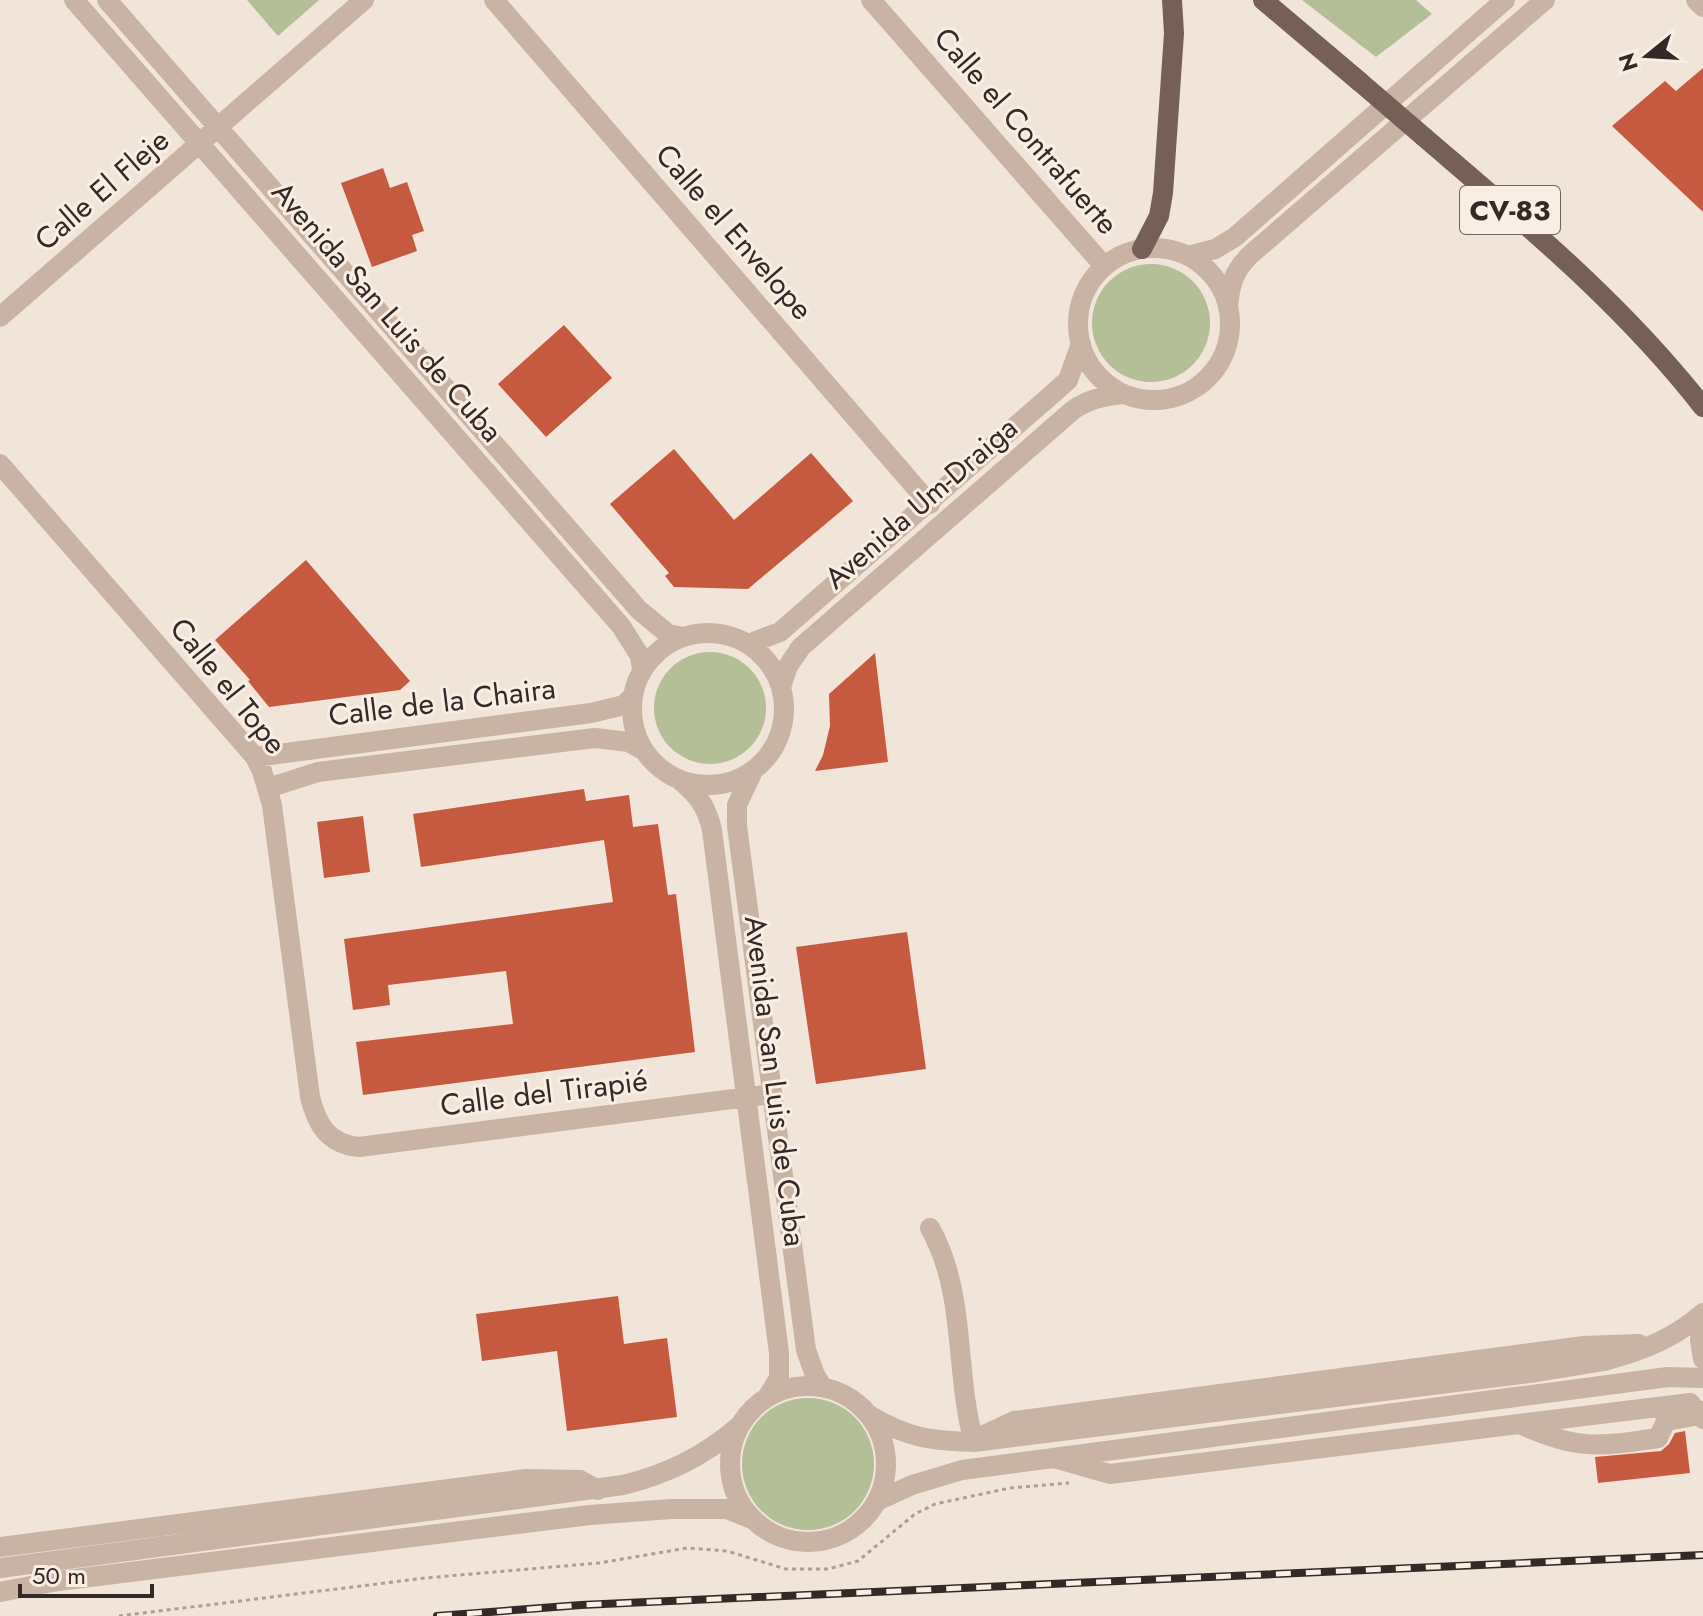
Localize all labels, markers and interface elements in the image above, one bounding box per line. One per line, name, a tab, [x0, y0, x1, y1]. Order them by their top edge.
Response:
north arrow	[1607, 16, 1687, 96]
street label: Calle el Contrafuerte	[924, 18, 1129, 244]
text: N	[1610, 49, 1646, 75]
street label: Calle El Fleje	[25, 119, 178, 260]
street label: Calle el Envelope	[646, 134, 823, 329]
street label: Avenida San Luis de Cuba	[262, 172, 513, 451]
road number: CV-83	[1460, 186, 1560, 234]
street label: Avenida Um-Draiga	[815, 407, 1027, 599]
street label: Calle el Tope	[160, 608, 297, 763]
street label: Calle de la Chaira	[326, 666, 558, 737]
street label: Avenida San Luis de Cuba	[734, 913, 817, 1249]
street label: Calle del Tirapié	[438, 1058, 650, 1127]
scale bar	[20, 1548, 152, 1598]
text: 50 m	[32, 1558, 86, 1593]

